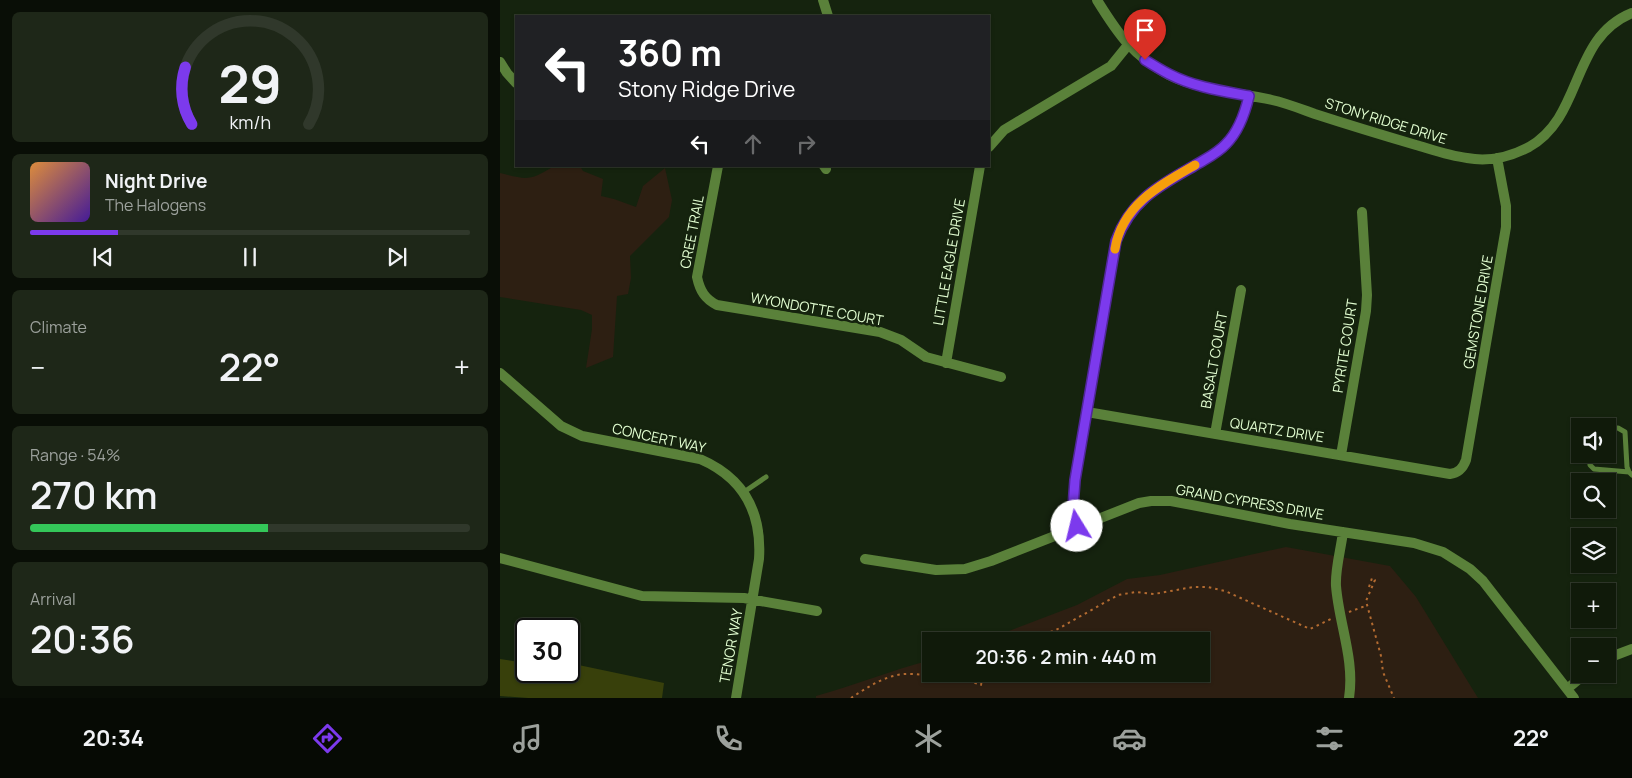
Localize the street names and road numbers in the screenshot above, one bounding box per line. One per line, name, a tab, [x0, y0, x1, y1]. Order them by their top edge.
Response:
street label: STONY RIDGE DRIVE	[1323, 93, 1450, 148]
street label: CREE TRAIL	[675, 194, 708, 270]
street label: LITTLE EAGLE DRIVE	[928, 197, 969, 327]
street label: GEMSTONE DRIVE	[1458, 254, 1497, 370]
street label: WYONDOTTE COURT	[749, 287, 886, 330]
street label: PYRITE COURT	[1328, 297, 1361, 394]
street label: BASALT COURT	[1196, 309, 1232, 410]
street label: QUARTZ DRIVE	[1229, 413, 1325, 446]
street label: CONCERT WAY	[611, 418, 708, 457]
street label: GRAND CYPRESS DRIVE	[1175, 479, 1326, 524]
street label: TENOR WAY	[715, 607, 746, 685]

